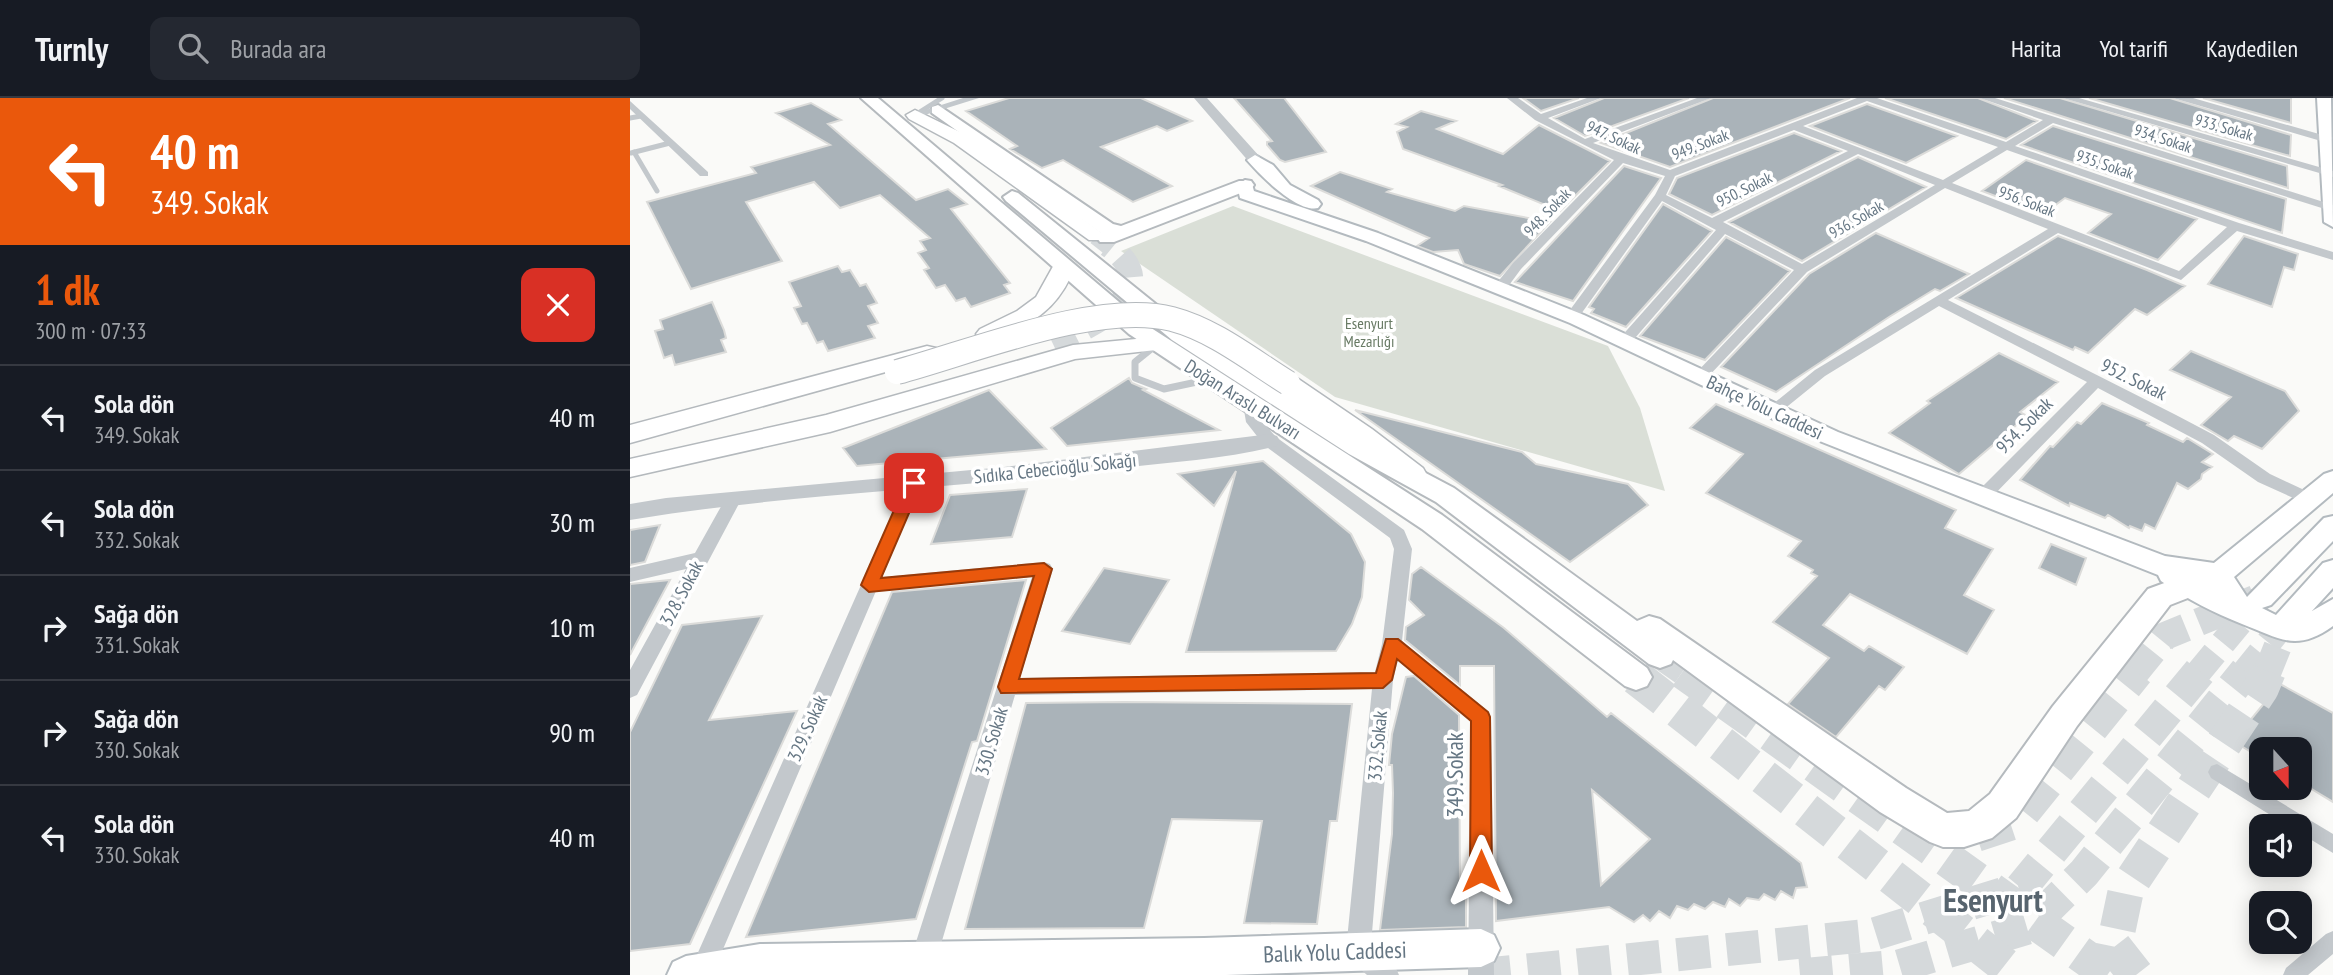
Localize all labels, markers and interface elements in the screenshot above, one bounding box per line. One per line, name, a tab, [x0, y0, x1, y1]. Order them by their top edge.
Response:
search box	[150, 17, 640, 80]
text: Turnly	[35, 27, 108, 70]
icon: search	[174, 29, 212, 67]
text: Burada ara	[230, 32, 326, 65]
text: Harita	[2011, 33, 2061, 64]
text: Yol tarifi	[2099, 33, 2168, 64]
text: Kaydedilen	[2206, 33, 2298, 64]
street label: 933. Sokak	[2193, 109, 2256, 145]
street label: 947. Sokak	[1584, 116, 1645, 159]
text: 40 m	[150, 119, 239, 183]
street label: 934. Sokak	[2132, 119, 2195, 157]
street label: 949. Sokak	[1669, 124, 1732, 164]
icon: left	[35, 126, 126, 217]
street label: 935. Sokak	[2074, 145, 2137, 183]
street label: 950. Sokak	[1713, 167, 1776, 211]
text: 349. Sokak	[150, 181, 269, 223]
street label: 956. Sokak	[1996, 181, 2059, 221]
street label: 948. Sokak	[1519, 183, 1575, 240]
street label: 936. Sokak	[1825, 195, 1887, 243]
text: 1 dk	[35, 262, 100, 317]
button: close	[521, 268, 595, 342]
park label: Esenyurt Mezarlığı	[1344, 313, 1394, 351]
text: 300 m · 07:33	[35, 316, 147, 345]
street label: 952. Sokak	[2097, 353, 2171, 406]
street label: Doğan Araslı Bulvarı	[1180, 354, 1306, 444]
street label: Bahçe Yolu Caddesi	[1703, 370, 1827, 444]
text: Sola dön	[94, 387, 174, 420]
street label: 954. Sokak	[1991, 391, 2058, 458]
icon: left	[35, 399, 73, 437]
text: 40 m	[549, 401, 595, 434]
text: 349. Sokak	[94, 420, 179, 449]
street label: Sıdıka Cebecioğlu Sokağı	[973, 448, 1137, 488]
pin	[884, 453, 944, 513]
icon: arrive	[895, 464, 933, 502]
text: Sola dön	[94, 492, 174, 525]
icon: left	[35, 504, 73, 542]
text: 30 m	[549, 506, 595, 539]
text: 332. Sokak	[94, 525, 179, 554]
street label: 328. Sokak	[654, 556, 708, 630]
text: Sağa dön	[94, 597, 179, 630]
icon: right	[35, 609, 73, 647]
text: 10 m	[549, 611, 595, 644]
text: 331. Sokak	[94, 630, 179, 659]
street label: 329. Sokak	[782, 690, 833, 765]
text: Sağa dön	[94, 702, 179, 735]
street label: 330. Sokak	[969, 703, 1013, 778]
street label: 332. Sokak	[1362, 709, 1392, 782]
icon: right	[35, 714, 73, 752]
text: 90 m	[549, 716, 595, 749]
street label: 349. Sokak	[1440, 732, 1469, 818]
text: 330. Sokak	[94, 735, 179, 764]
north arrow	[2249, 737, 2312, 800]
map controls	[2249, 737, 2312, 954]
text: Sola dön	[94, 807, 174, 840]
button: sound	[2249, 814, 2312, 877]
icon: left	[35, 819, 73, 857]
text: 40 m	[549, 821, 595, 854]
position arrow	[1444, 834, 1518, 908]
text: 330. Sokak	[94, 840, 179, 869]
district label: Esenyurt	[1943, 879, 2043, 921]
button: search	[2249, 891, 2312, 954]
street label: Balık Yolu Caddesi	[1263, 935, 1407, 968]

